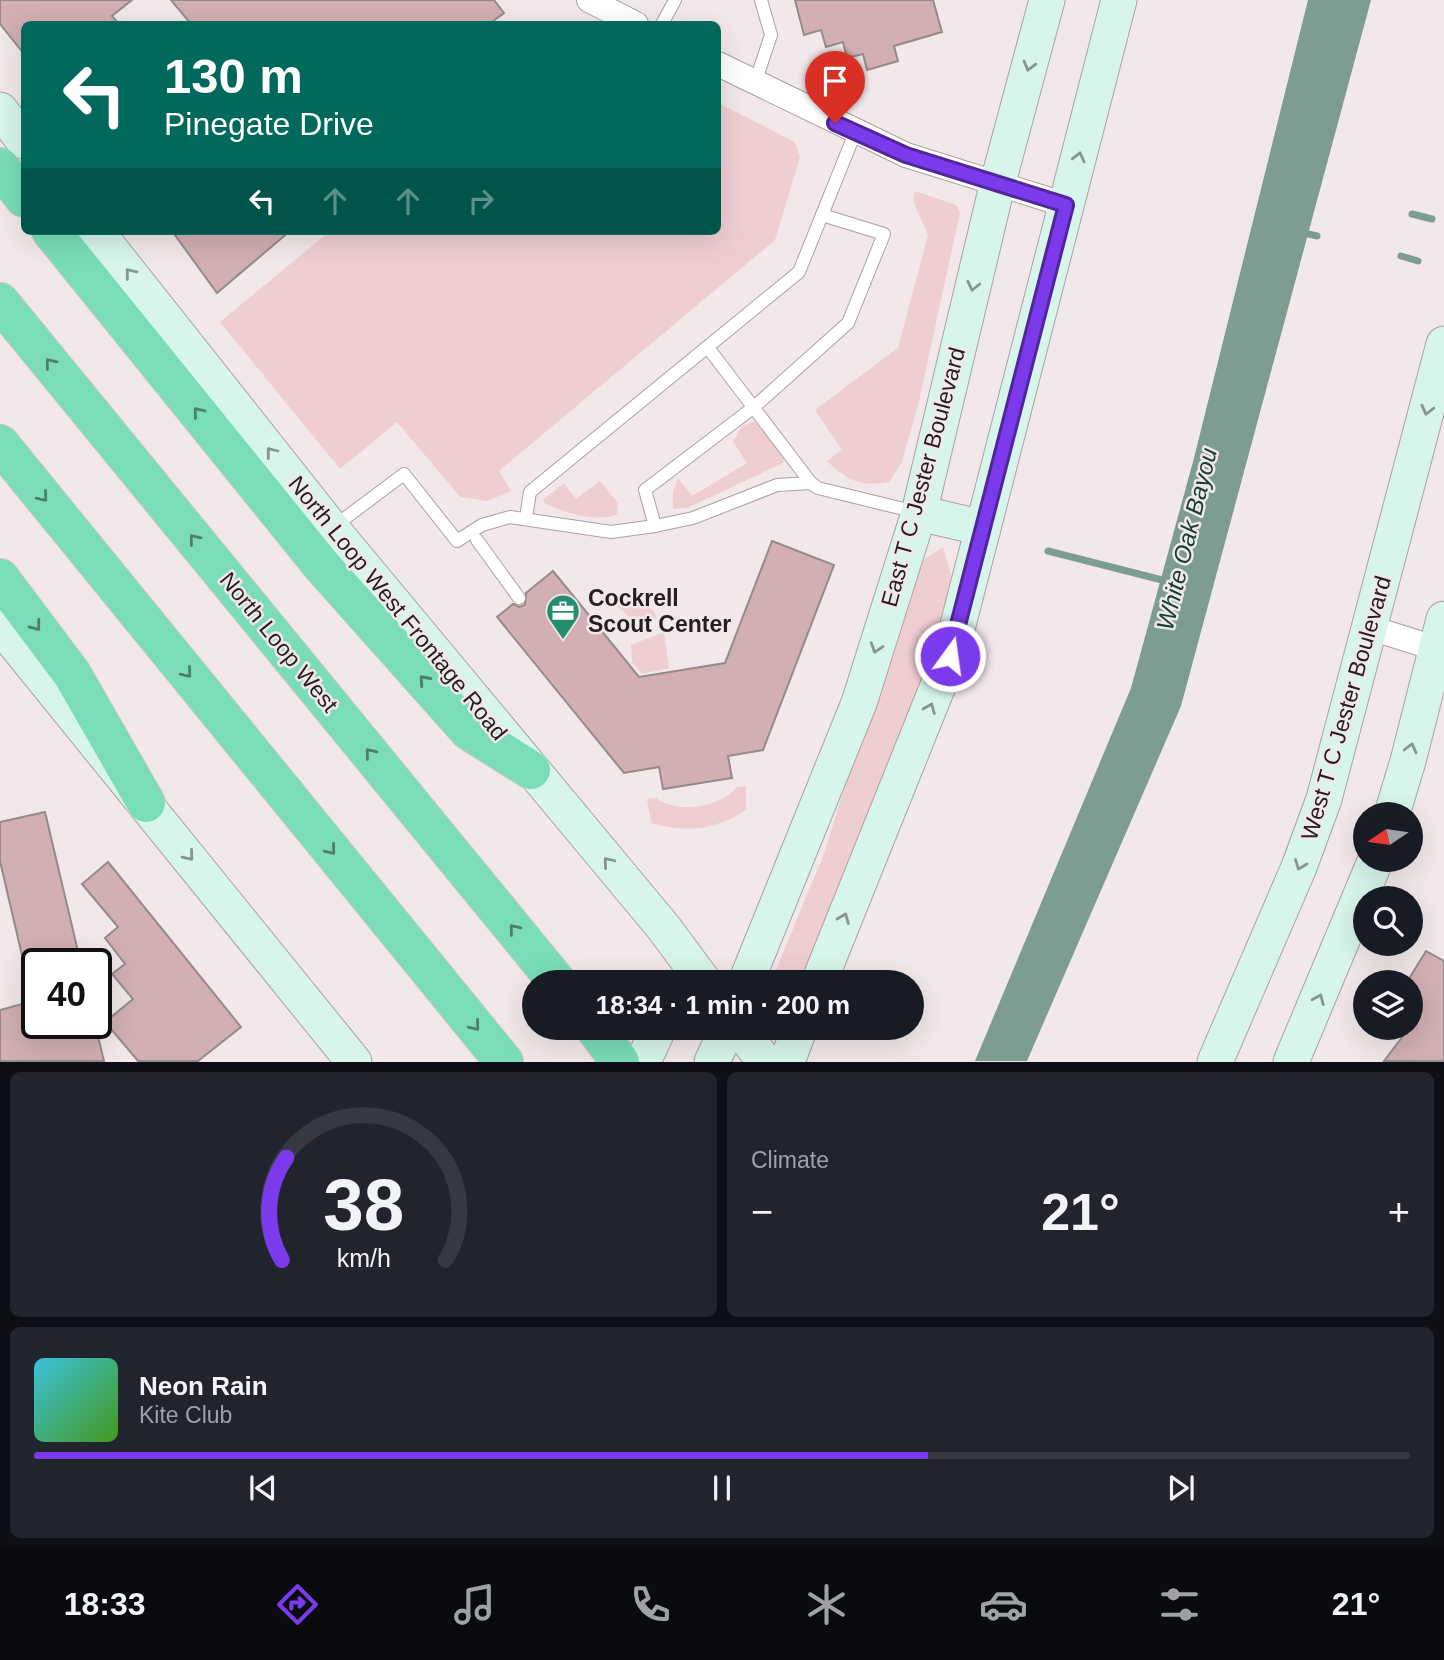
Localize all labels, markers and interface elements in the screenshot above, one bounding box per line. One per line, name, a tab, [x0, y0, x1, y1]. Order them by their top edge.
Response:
icon: left	[49, 49, 140, 140]
text: 130 m	[164, 49, 303, 103]
pin	[805, 51, 865, 123]
one-way arrow	[1023, 60, 1037, 72]
icon: arrive	[816, 62, 854, 100]
text: Pinegate Drive	[164, 106, 374, 142]
one-way arrow	[1071, 151, 1085, 163]
icon: left	[243, 182, 281, 220]
icon: ahead	[316, 182, 354, 220]
icon: ahead	[389, 182, 427, 220]
icon: right	[462, 182, 500, 220]
one-way arrow	[125, 269, 138, 281]
one-way arrow	[967, 280, 981, 292]
street label: East T C Jester Boulevard	[876, 344, 970, 610]
one-way arrow	[46, 359, 58, 372]
one-way arrow	[1421, 404, 1435, 416]
one-way arrow	[194, 408, 207, 420]
water label: White Oak Bayou	[1151, 445, 1222, 633]
one-way arrow	[267, 447, 279, 460]
street label: North Loop West Frontage Road	[283, 471, 513, 745]
one-way arrow	[35, 489, 47, 502]
one-way arrow	[190, 535, 203, 547]
street label: North Loop West	[215, 567, 344, 718]
street label: West T C Jester Boulevard	[1296, 573, 1396, 843]
place label: Cockrell Scout Center	[588, 585, 731, 637]
office icon: Cockrell Scout Center	[544, 592, 582, 641]
one-way arrow	[28, 618, 40, 631]
position arrow	[913, 619, 987, 693]
one-way arrow	[870, 641, 884, 654]
one-way arrow	[179, 665, 191, 678]
one-way arrow	[420, 675, 432, 688]
one-way arrow	[921, 702, 935, 714]
one-way arrow	[1403, 743, 1418, 755]
one-way arrow	[365, 749, 378, 761]
north arrow	[1353, 802, 1423, 872]
map controls	[1353, 802, 1423, 1040]
one-way arrow	[323, 841, 335, 854]
one-way arrow	[181, 847, 193, 860]
one-way arrow	[603, 857, 616, 869]
one-way arrow	[1294, 858, 1308, 870]
button: search	[1353, 886, 1423, 956]
one-way arrow	[836, 913, 850, 925]
one-way arrow	[510, 924, 522, 937]
speed limit sign: 40	[21, 948, 112, 1039]
button: layers	[1353, 970, 1423, 1040]
text: 18:34 · 1 min · 200 m	[596, 990, 850, 1020]
one-way arrow	[1310, 994, 1324, 1006]
one-way arrow	[467, 1017, 479, 1030]
text: Climate	[751, 1147, 829, 1173]
text: 38	[323, 1165, 404, 1246]
text: 21°	[1041, 1183, 1120, 1241]
text: −	[751, 1191, 773, 1233]
text: +	[1388, 1191, 1410, 1233]
text: km/h	[336, 1244, 391, 1272]
text: Neon Rain	[139, 1371, 268, 1401]
text: Kite Club	[139, 1402, 232, 1428]
icon: previous	[244, 1469, 282, 1507]
icon: pause	[703, 1469, 741, 1507]
icon: next	[1162, 1469, 1200, 1507]
icon: directions	[273, 1580, 322, 1629]
icon: music	[450, 1580, 499, 1629]
icon: phone	[626, 1580, 675, 1629]
icon: climate	[802, 1580, 851, 1629]
icon: car	[979, 1580, 1028, 1629]
icon: filters	[1155, 1580, 1204, 1629]
text: 18:33	[64, 1586, 146, 1622]
text: 21°	[1332, 1586, 1380, 1622]

